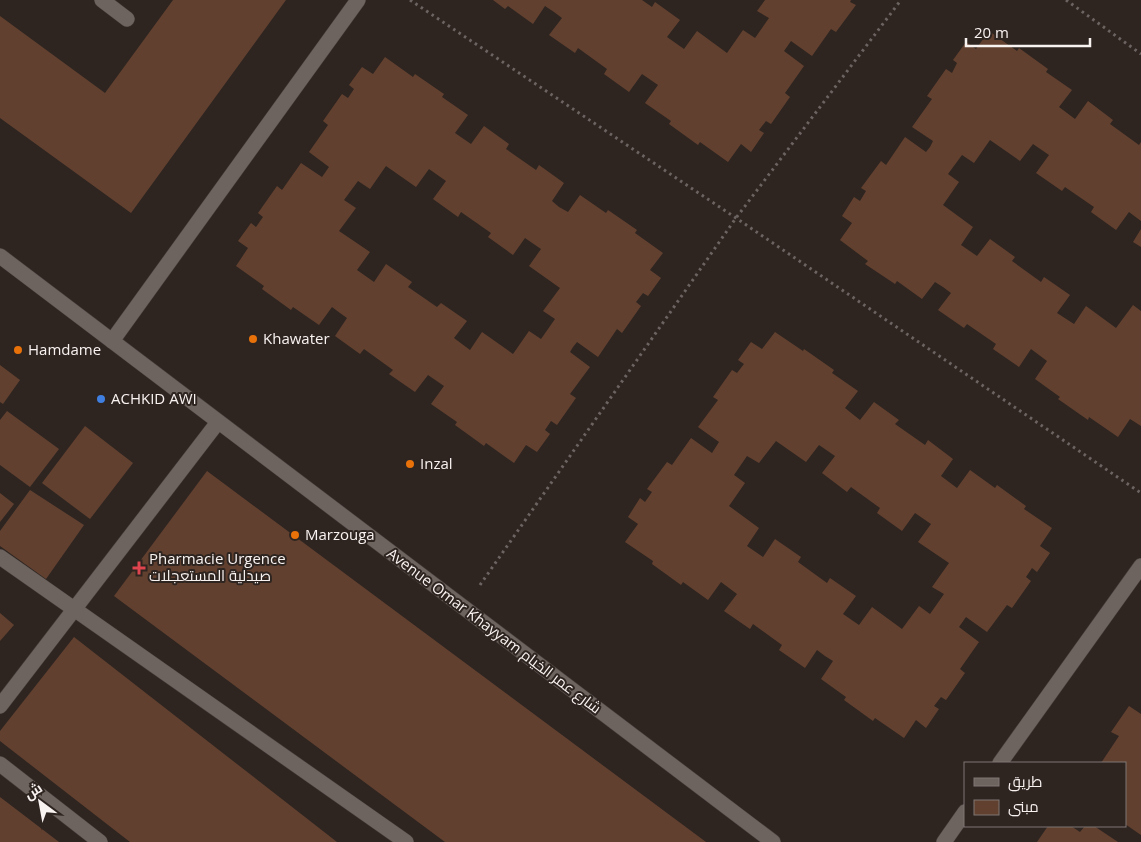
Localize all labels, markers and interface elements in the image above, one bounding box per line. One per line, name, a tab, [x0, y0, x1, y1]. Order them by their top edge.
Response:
scale bar	[966, 15, 1090, 47]
text: 20 m	[974, 22, 1009, 42]
place label: Khawater	[263, 328, 330, 348]
marker: Khawater	[247, 333, 259, 345]
place label: Hamdame	[28, 339, 101, 359]
marker: Hamdame	[12, 344, 24, 356]
place label: ACHKID AWI	[111, 388, 197, 408]
marker: ACHKID AWI	[95, 393, 107, 405]
place label: Inzal	[420, 453, 453, 473]
marker: Inzal	[404, 458, 416, 470]
place label: Marzouga	[305, 524, 375, 544]
marker: Marzouga	[289, 529, 301, 541]
street label: Avenue Omar Khayyam شارع عمر الخيام	[382, 543, 606, 719]
place label: Pharmacie Urgence صيدلية المستعجلات	[149, 548, 286, 585]
marker: Pharmacie Urgence صيدلية المستعجلات	[133, 562, 145, 574]
legend	[964, 762, 1126, 827]
text: طريق	[1008, 771, 1042, 792]
north arrow	[15, 777, 65, 827]
text: ش	[20, 778, 46, 803]
text: مبنى	[1008, 796, 1039, 817]

